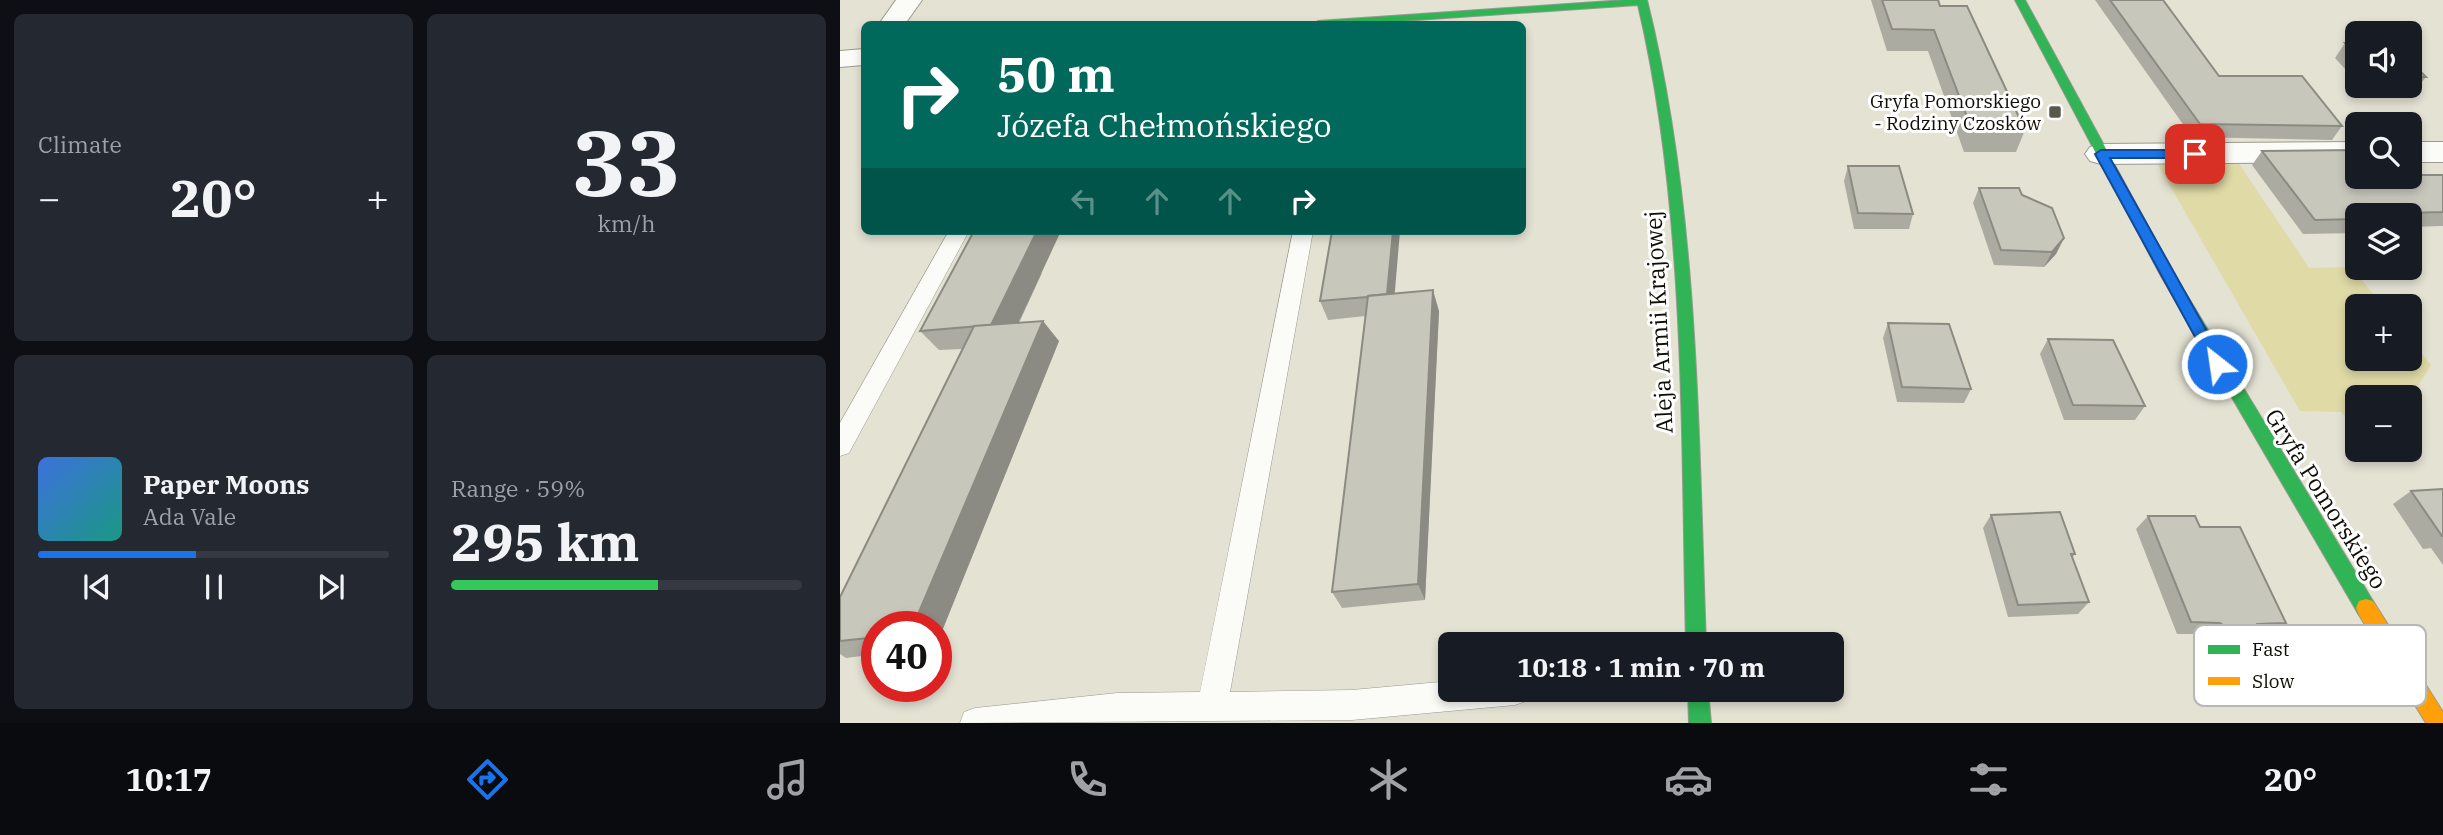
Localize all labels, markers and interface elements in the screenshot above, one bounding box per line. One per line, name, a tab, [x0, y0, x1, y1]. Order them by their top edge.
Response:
map controls	[2345, 21, 2422, 462]
button: sound	[2345, 21, 2422, 98]
text: 50 m	[997, 42, 1115, 105]
icon: right	[882, 49, 973, 140]
place label: Gryfa Pomorskiego - Rodziny Czosków	[1870, 89, 2041, 135]
text: 33	[572, 103, 681, 221]
text: Józefa Chełmońskiego	[997, 104, 1332, 146]
marker: Gryfa Pomorskiego - Rodziny Czosków	[2047, 104, 2063, 120]
button: search	[2345, 112, 2422, 189]
pin	[2165, 124, 2225, 184]
text: Climate	[38, 129, 122, 159]
icon: arrive	[2176, 135, 2214, 173]
text: 20°	[170, 164, 257, 231]
text: −	[38, 173, 61, 222]
text: +	[366, 173, 389, 222]
icon: left	[1065, 182, 1103, 220]
icon: ahead	[1138, 182, 1176, 220]
icon: ahead	[1211, 182, 1249, 220]
icon: right	[1284, 182, 1322, 220]
button: layers	[2345, 203, 2422, 280]
text: km/h	[597, 208, 656, 238]
street label: Aleja Armii Krajowej	[1637, 210, 1679, 434]
button: +	[2345, 294, 2422, 371]
position arrow	[2180, 327, 2254, 401]
button: −	[2345, 385, 2422, 462]
street label: Gryfa Pomorskiego	[2259, 403, 2394, 594]
text: Paper Moons	[143, 467, 310, 501]
text: Range · 59%	[451, 473, 585, 503]
text: Ada Vale	[143, 501, 236, 531]
text: 295 km	[451, 508, 640, 575]
icon: previous	[78, 568, 116, 606]
icon: pause	[195, 568, 233, 606]
icon: next	[312, 568, 350, 606]
speed limit sign: 40	[861, 611, 952, 702]
legend	[2194, 625, 2426, 706]
text: Fast	[2252, 637, 2290, 661]
text: 10:18 · 1 min · 70 m	[1517, 650, 1765, 684]
text: Slow	[2252, 669, 2294, 693]
icon: directions	[463, 755, 512, 804]
icon: music	[763, 755, 812, 804]
icon: phone	[1063, 755, 1112, 804]
icon: climate	[1364, 755, 1413, 804]
icon: car	[1664, 755, 1713, 804]
icon: filters	[1964, 755, 2013, 804]
text: 10:17	[126, 758, 212, 800]
text: 20°	[2264, 758, 2317, 800]

